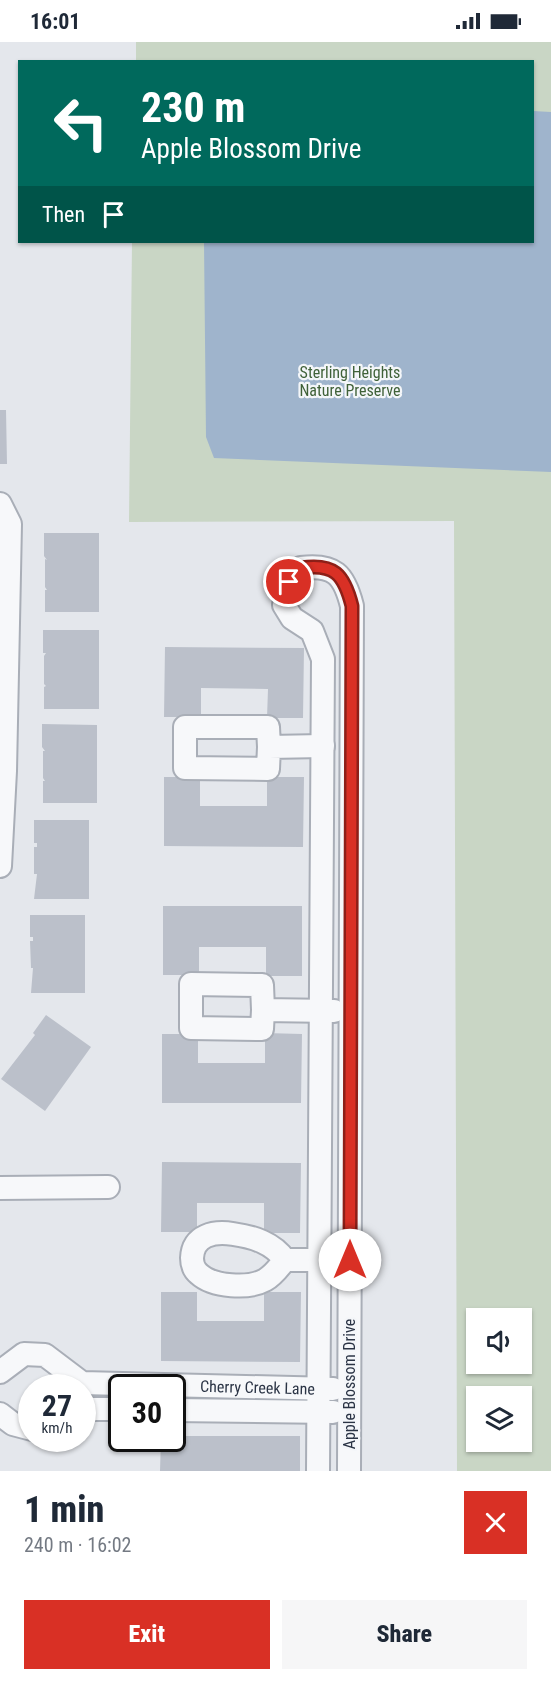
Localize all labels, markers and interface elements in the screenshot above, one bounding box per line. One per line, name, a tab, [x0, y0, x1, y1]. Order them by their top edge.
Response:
text: 16:01	[30, 9, 81, 34]
text: 230 m	[141, 83, 246, 132]
icon: left	[42, 84, 120, 162]
text: Apple Blossom Drive	[141, 133, 361, 165]
icon: arrive	[97, 198, 130, 231]
text: Then	[42, 202, 85, 227]
park label: Sterling Heights Nature Preserve	[299, 363, 401, 400]
pin	[263, 556, 314, 607]
icon: arrive	[272, 565, 305, 598]
position arrow	[318, 1228, 382, 1292]
map controls	[466, 1308, 532, 1452]
button: sound	[466, 1308, 532, 1374]
street label: Apple Blossom Drive	[340, 1319, 359, 1449]
speed limit sign: 30	[108, 1374, 186, 1452]
street label: Cherry Creek Lane	[200, 1376, 315, 1398]
button: layers	[466, 1386, 532, 1452]
text: 27	[42, 1388, 72, 1423]
text: km/h	[42, 1419, 72, 1437]
text: 1 min	[24, 1489, 104, 1531]
button: close	[464, 1491, 527, 1554]
text: 240 m · 16:02	[24, 1533, 131, 1557]
button: Exit	[24, 1600, 270, 1669]
button: Share	[282, 1600, 527, 1669]

